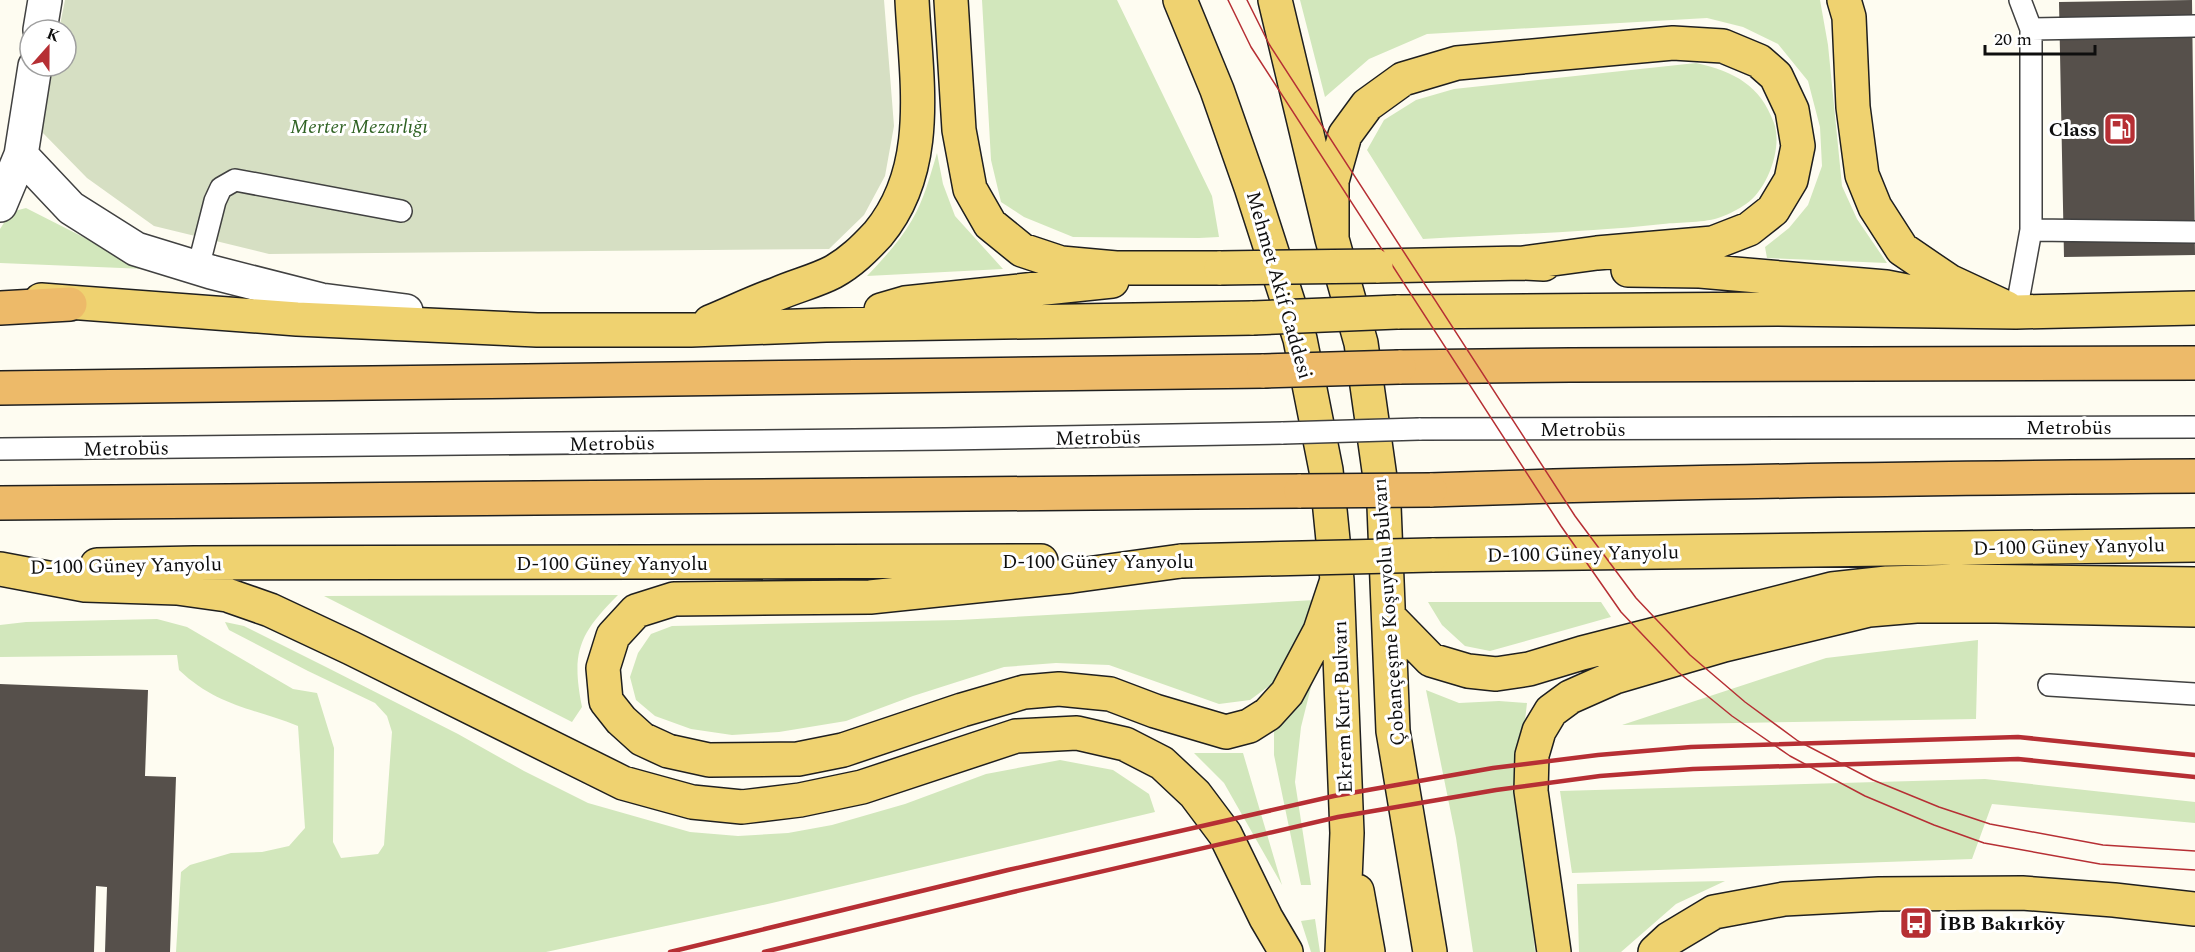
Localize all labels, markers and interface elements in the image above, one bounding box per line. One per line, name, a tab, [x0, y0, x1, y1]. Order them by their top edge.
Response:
north arrow	[18, 18, 78, 78]
scale bar	[1985, 18, 2094, 56]
text: K	[43, 22, 64, 49]
text: 20 m	[1994, 26, 2032, 53]
fuel station icon: Class	[2102, 111, 2138, 147]
park label: Merter Mezarlığı	[290, 112, 428, 142]
place label: Class	[2049, 115, 2097, 145]
street label: Mehmet Akif Caddesi	[1238, 188, 1320, 383]
street label: Metrobüs	[2026, 413, 2112, 443]
street label: Metrobüs	[1540, 415, 1626, 445]
street label: Metrobüs	[1055, 422, 1141, 454]
street label: Metrobüs	[569, 428, 655, 460]
street label: Metrobüs	[83, 433, 169, 465]
street label: Çobançeşme Koşuyolu Bulvarı	[1365, 477, 1413, 747]
street label: D-100 Güney Yanyolu	[1973, 530, 2165, 564]
street label: D-100 Güney Yanyolu	[1487, 537, 1679, 571]
street label: D-100 Güney Yanyolu	[1002, 547, 1194, 577]
street label: D-100 Güney Yanyolu	[30, 549, 222, 583]
street label: D-100 Güney Yanyolu	[516, 549, 708, 579]
street label: Ekrem Kurt Bulvarı	[1325, 620, 1361, 794]
bus stop icon: İBB Bakırköy	[1898, 905, 1934, 941]
place label: İBB Bakırköy	[1939, 909, 2066, 939]

